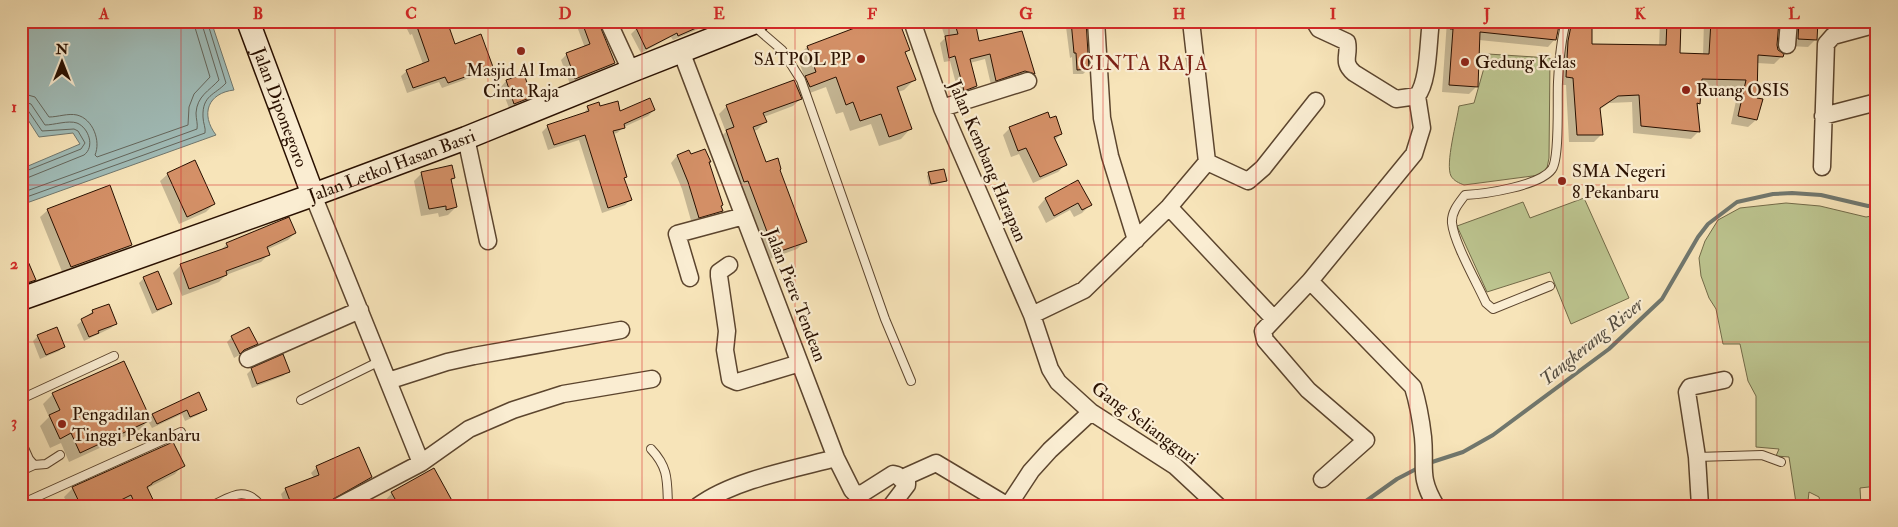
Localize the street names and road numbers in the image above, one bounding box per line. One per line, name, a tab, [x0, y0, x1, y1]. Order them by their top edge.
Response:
street label: Jalan Diponegoro	[247, 43, 313, 171]
street label: Jalan Kembang Harapan	[943, 76, 1032, 245]
street label: Jalan Letkol Hasan Basri	[304, 124, 479, 208]
street label: Jalan Piere Tendean	[759, 224, 832, 365]
street label: Gang Seliangguri	[1087, 377, 1203, 470]

